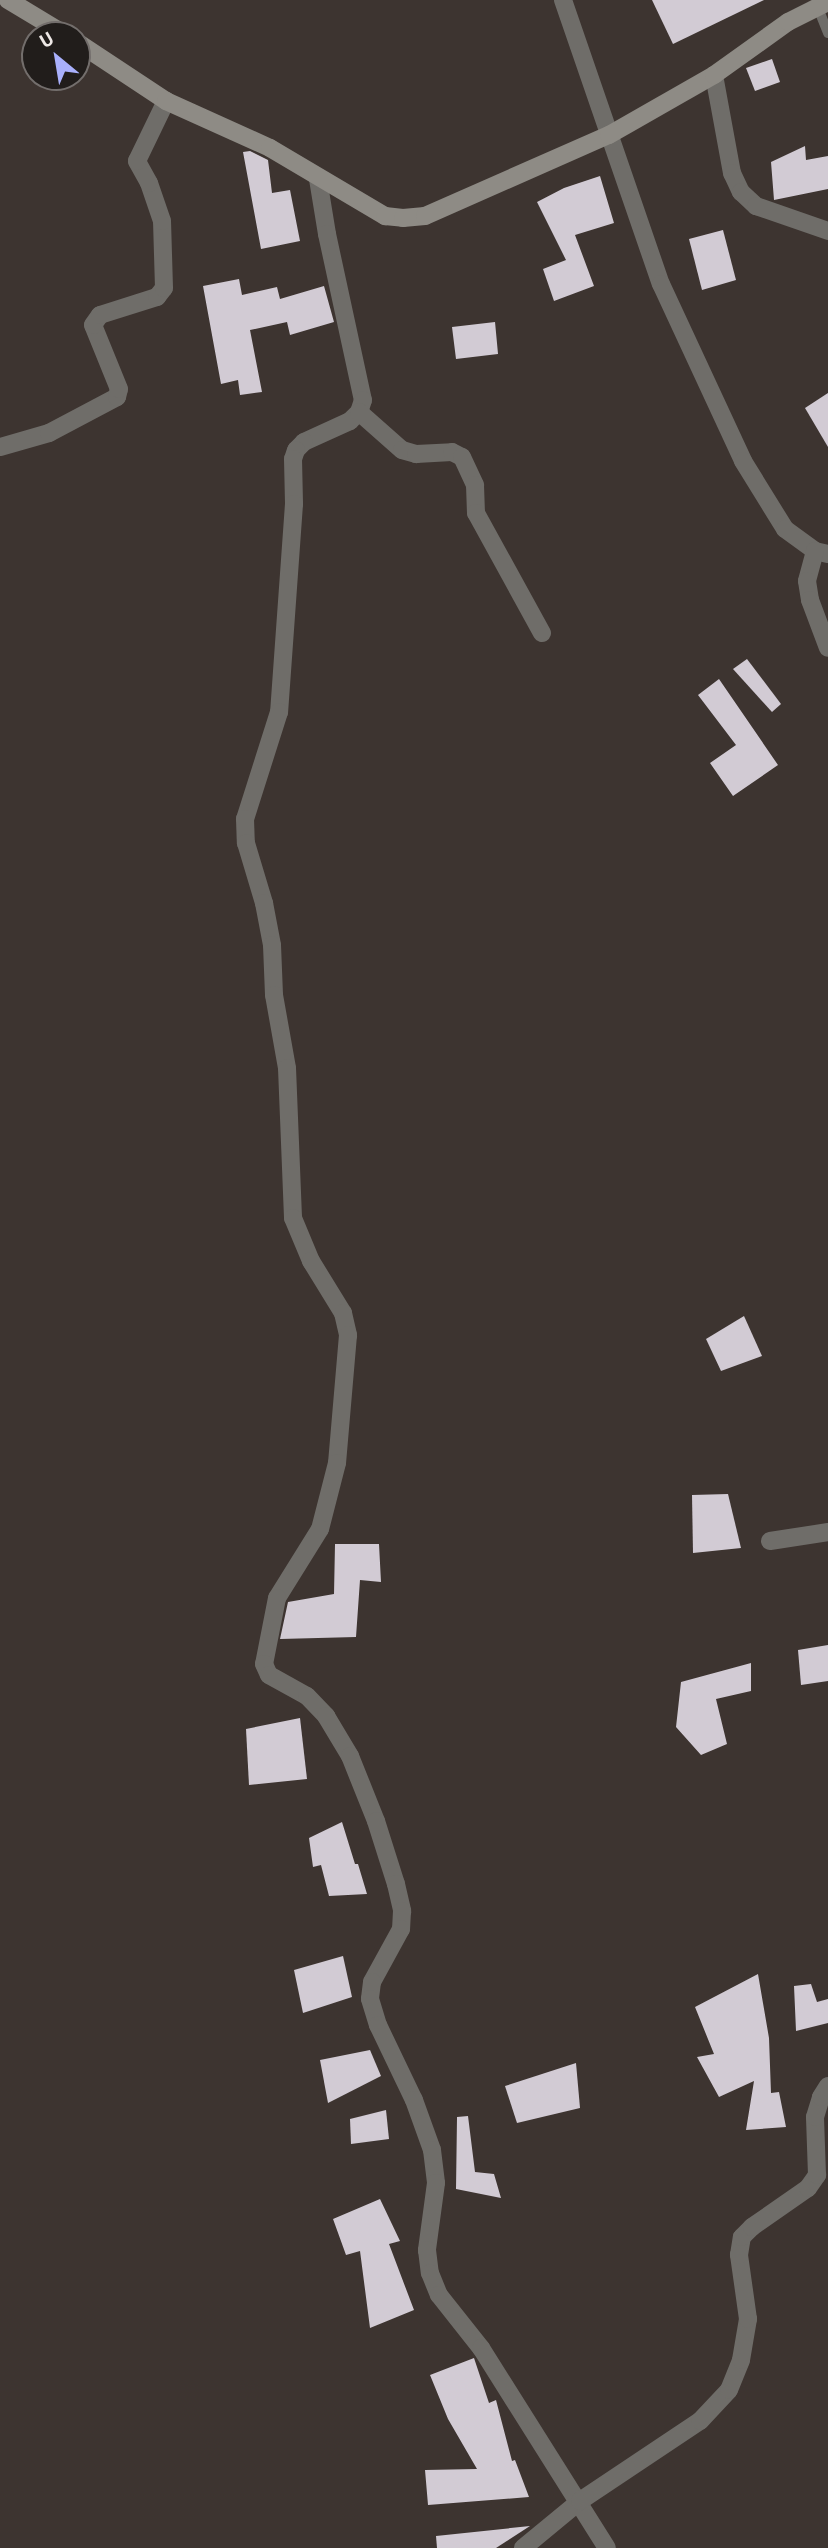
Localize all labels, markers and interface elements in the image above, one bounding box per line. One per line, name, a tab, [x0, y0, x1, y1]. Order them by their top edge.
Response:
north arrow	[21, 21, 91, 91]
text: U	[35, 26, 57, 52]

